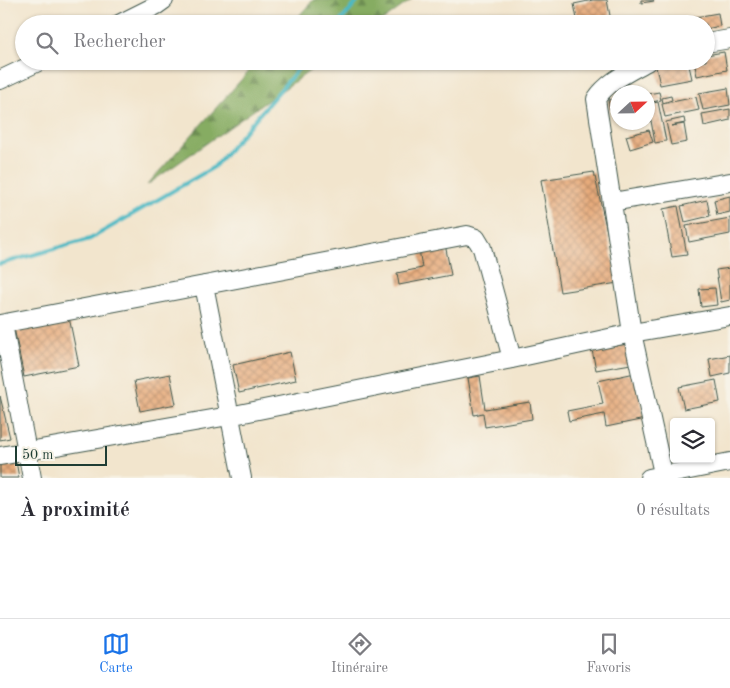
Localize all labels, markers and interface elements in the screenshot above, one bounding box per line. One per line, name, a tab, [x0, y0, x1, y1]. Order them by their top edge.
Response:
search box	[15, 15, 715, 70]
icon: search	[33, 29, 61, 57]
text: Rechercher	[73, 33, 166, 52]
north arrow	[610, 85, 655, 130]
map controls	[670, 418, 715, 463]
button: layers	[670, 418, 715, 463]
scale bar	[15, 443, 108, 466]
text: 50 m	[22, 448, 53, 462]
text: À proximité	[20, 500, 130, 521]
text: 0 résultats	[636, 503, 710, 519]
tab: Carte	[99, 630, 133, 677]
tab: Itinéraire	[331, 630, 388, 677]
tab: Favoris	[586, 630, 631, 677]

